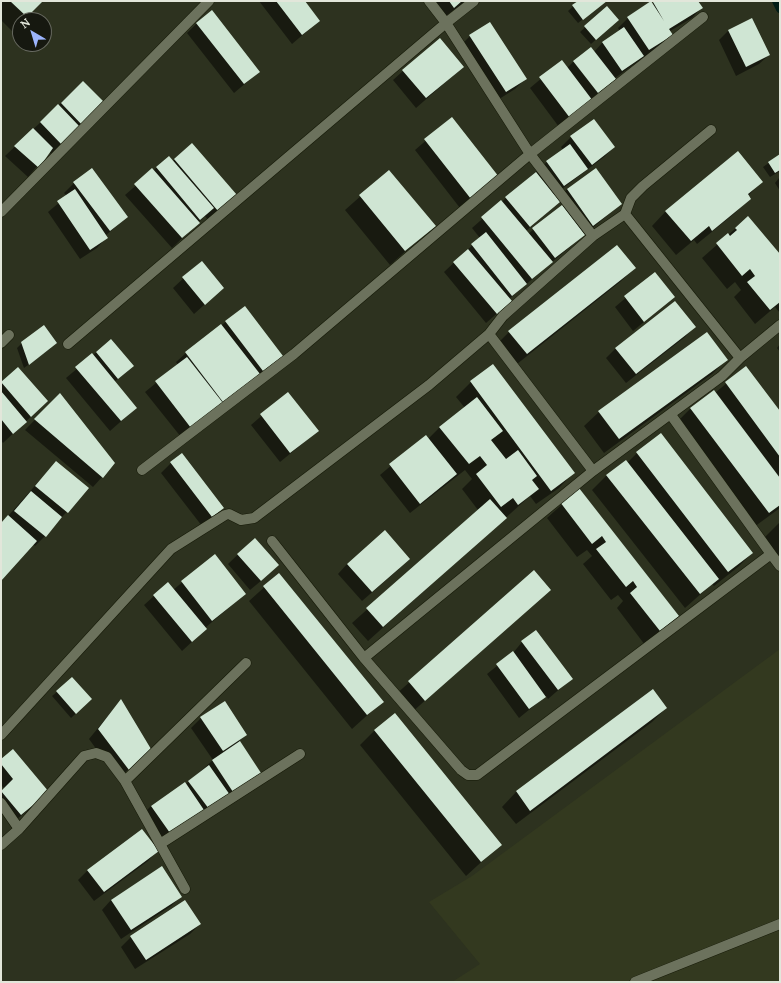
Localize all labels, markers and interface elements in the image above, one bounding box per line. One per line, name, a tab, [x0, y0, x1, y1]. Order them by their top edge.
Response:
north arrow	[12, 12, 52, 52]
text: N	[18, 15, 33, 31]

